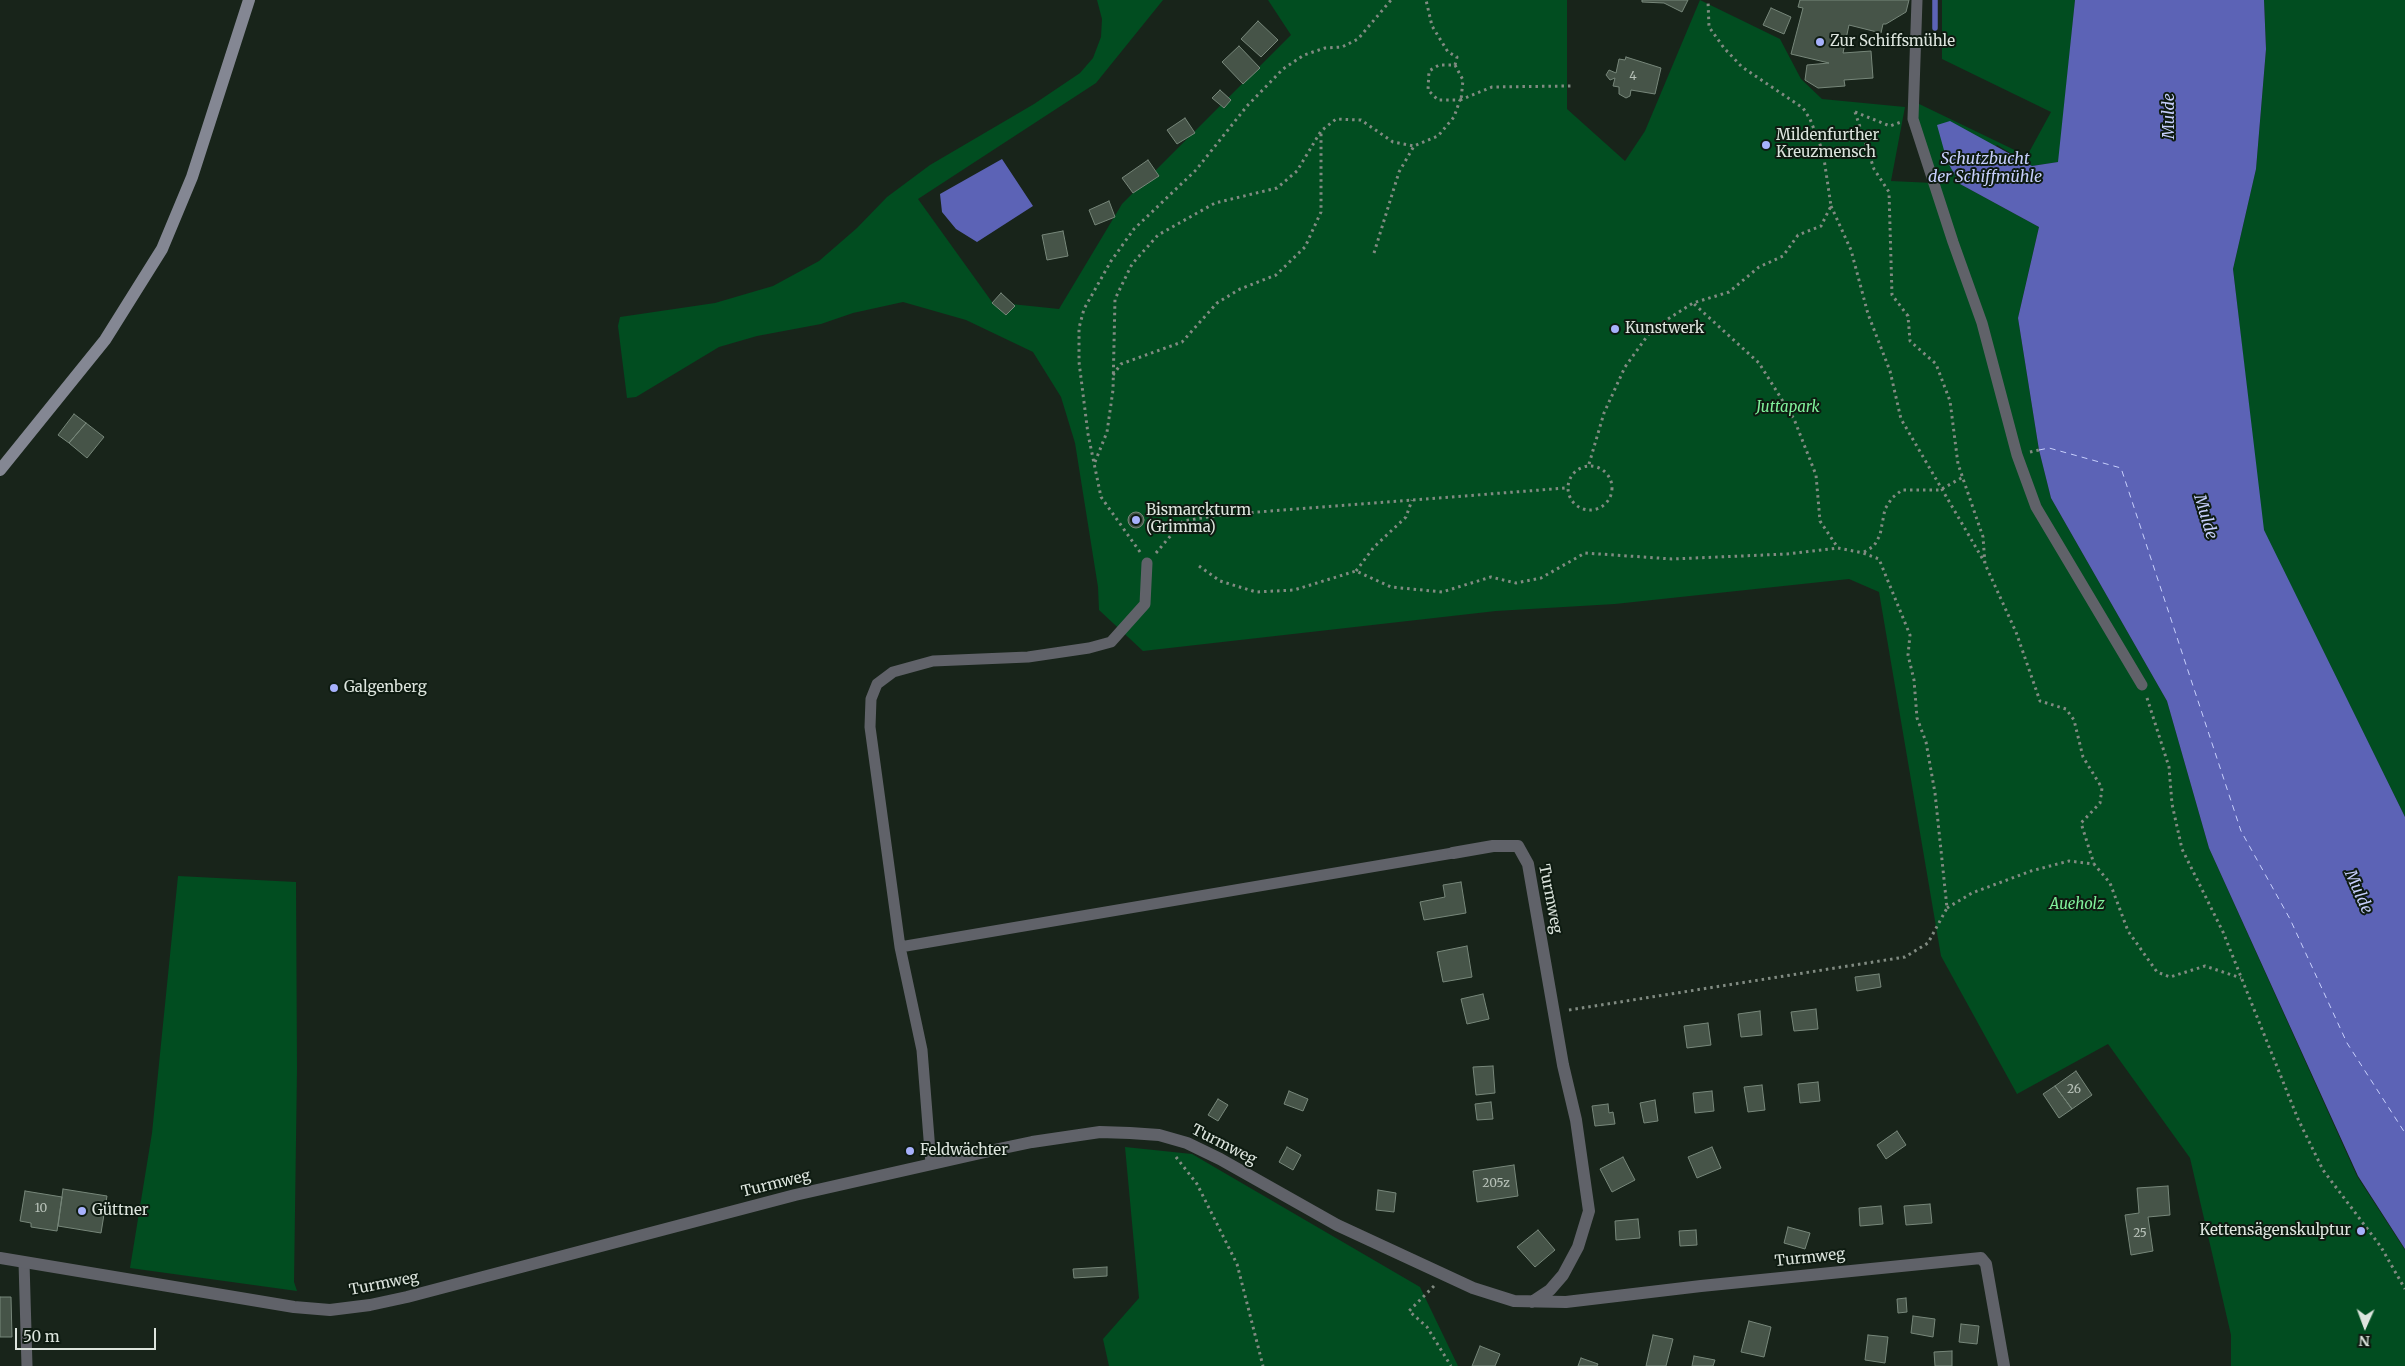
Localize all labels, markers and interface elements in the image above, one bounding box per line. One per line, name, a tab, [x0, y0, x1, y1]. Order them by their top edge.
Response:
place label: Zur Schiffsmühle	[1830, 33, 1955, 51]
marker: Zur Schiffsmühle	[1814, 36, 1826, 48]
house number: 4	[1629, 70, 1637, 84]
water label: Mulde	[2159, 93, 2179, 139]
place label: Mildenfurther Kreuzmensch	[1776, 127, 1879, 162]
marker: Mildenfurther Kreuzmensch	[1760, 139, 1772, 151]
water label: Schutzbucht der Schiffmühle	[1928, 149, 2042, 187]
place label: Kunstwerk	[1625, 320, 1704, 338]
marker: Kunstwerk	[1609, 323, 1621, 335]
park label: Juttapark	[1756, 399, 1820, 417]
water label: Mulde	[2189, 492, 2221, 542]
place label: Bismarckturm (Grimma)	[1146, 502, 1251, 537]
marker: Bismarckturm (Grimma)	[1130, 514, 1142, 526]
place label: Galgenberg	[344, 679, 427, 697]
marker: Galgenberg	[328, 682, 340, 694]
street label: Turmweg	[1534, 863, 1566, 935]
water label: Mulde	[2340, 867, 2376, 917]
park label: Aueholz	[2049, 896, 2105, 914]
house number: 26	[2067, 1083, 2081, 1097]
street label: Turmweg	[1188, 1121, 1260, 1169]
place label: Feldwächter	[920, 1142, 1008, 1160]
marker: Feldwächter	[904, 1145, 916, 1157]
street label: Turmweg	[740, 1167, 812, 1201]
house number: 205z	[1482, 1177, 1510, 1191]
house number: 10	[35, 1202, 47, 1216]
place label: Güttner	[92, 1202, 149, 1220]
marker: Güttner	[76, 1205, 88, 1217]
place label: Kettensägenskulptur	[2199, 1222, 2351, 1240]
marker: Kettensägenskulptur	[2355, 1225, 2367, 1237]
house number: 25	[2133, 1227, 2147, 1241]
street label: Turmweg	[1774, 1245, 1846, 1271]
street label: Turmweg	[348, 1268, 420, 1300]
north arrow	[2340, 1301, 2390, 1351]
scale bar	[18, 1318, 159, 1350]
text: 50 m	[23, 1327, 60, 1346]
text: N	[2359, 1332, 2370, 1350]

